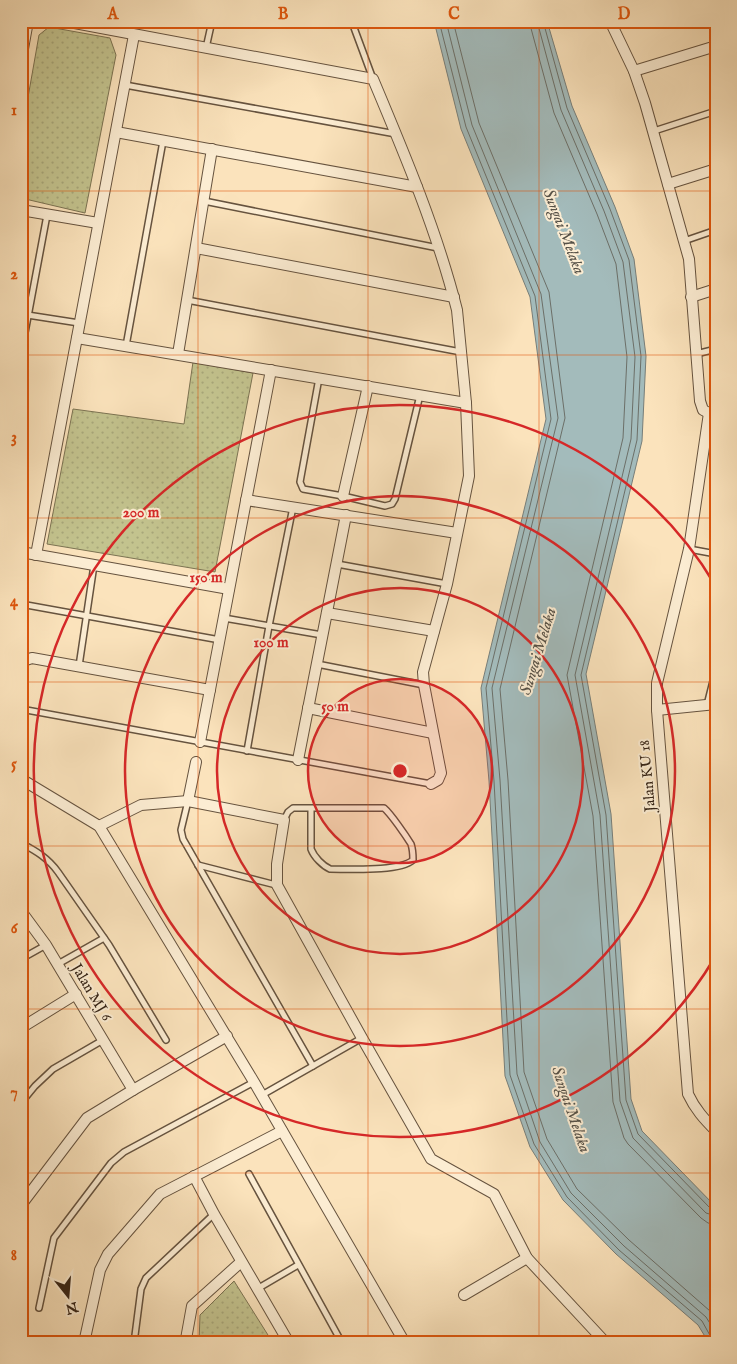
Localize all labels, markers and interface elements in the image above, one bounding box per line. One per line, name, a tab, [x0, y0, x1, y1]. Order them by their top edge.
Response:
text: A	[107, 5, 120, 25]
text: B	[278, 5, 289, 25]
text: C	[448, 5, 460, 25]
text: D	[618, 5, 631, 25]
text: 1	[11, 101, 17, 121]
water label: Sungai Melaka	[538, 186, 589, 277]
text: 2	[10, 265, 18, 285]
text: 3	[11, 428, 17, 448]
text: 200 m	[123, 503, 160, 522]
text: 150 m	[189, 568, 223, 587]
text: 4	[10, 592, 19, 612]
water label: Sungai Melaka	[516, 606, 562, 698]
text: 100 m	[253, 633, 289, 652]
text: 50 m	[321, 697, 349, 716]
street label: Jalan KU 18	[635, 739, 660, 815]
text: 5	[11, 755, 17, 775]
centre of rings	[391, 762, 409, 780]
text: 6	[11, 919, 19, 939]
street label: Jalan MJ 6	[66, 958, 116, 1025]
water label: Sungai Melaka	[546, 1064, 594, 1155]
text: 7	[10, 1083, 18, 1103]
text: 8	[11, 1246, 17, 1266]
north arrow	[42, 1272, 92, 1322]
text: N	[63, 1297, 81, 1318]

